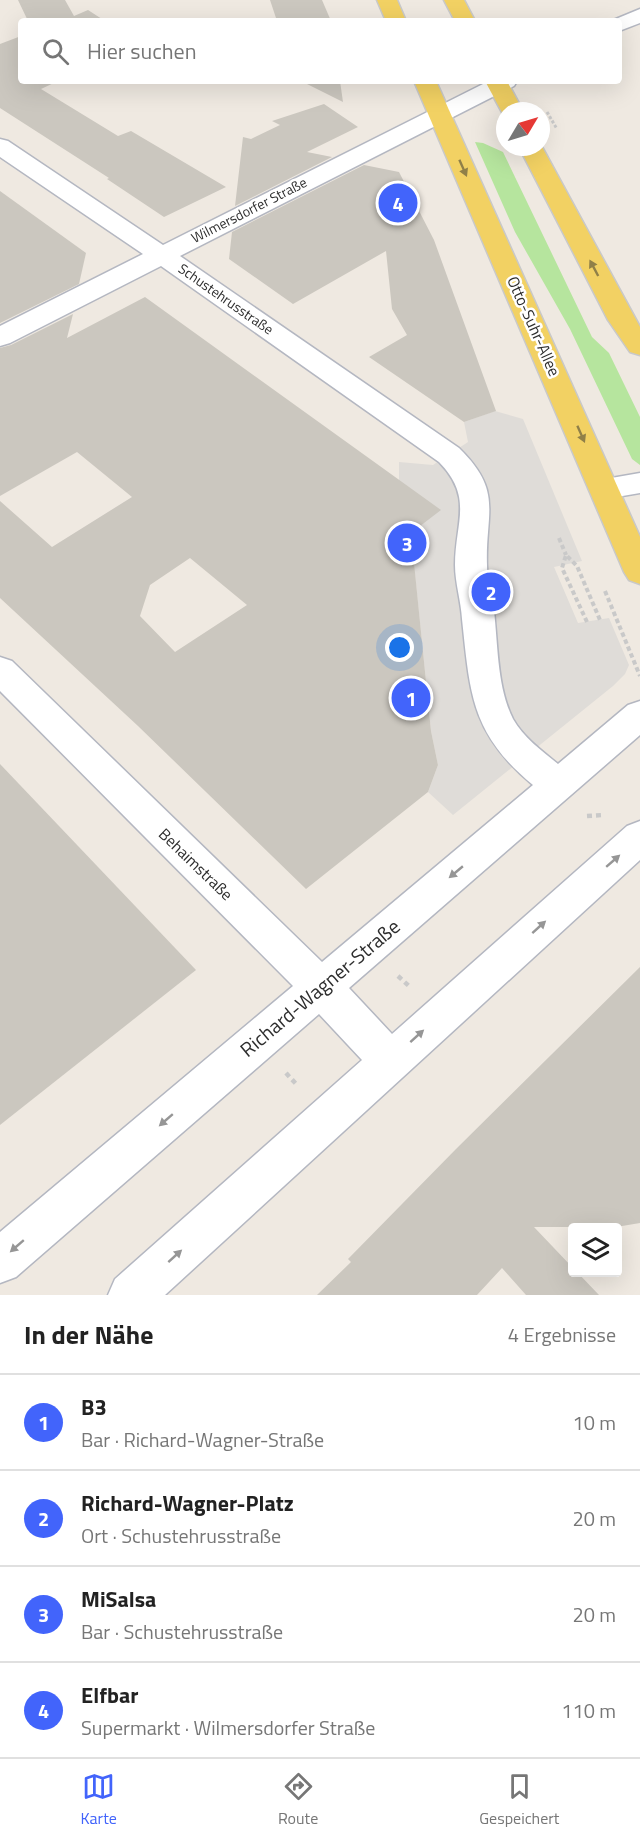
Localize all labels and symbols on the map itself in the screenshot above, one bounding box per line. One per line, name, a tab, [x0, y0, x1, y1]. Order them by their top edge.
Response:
north arrow	[496, 102, 550, 156]
one-way arrow	[459, 159, 468, 176]
street label: Wilmersdorfer Straße	[187, 171, 310, 248]
pin: 4	[378, 180, 418, 226]
street label: Schustehrusstraße	[174, 258, 278, 339]
one-way arrow	[589, 259, 599, 276]
street label: Otto-Suhr-Allee	[501, 272, 567, 380]
one-way arrow	[577, 426, 586, 443]
pin: 3	[388, 520, 426, 566]
pin: 2	[472, 570, 510, 614]
your location	[385, 633, 414, 662]
pin: 1	[392, 676, 430, 720]
street label: Behaimstraße	[153, 822, 239, 906]
one-way arrow	[605, 855, 620, 868]
one-way arrow	[448, 866, 464, 879]
street label: Richard-Wagner-Straße	[233, 911, 407, 1064]
one-way arrow	[531, 920, 546, 934]
one-way arrow	[409, 1030, 424, 1043]
one-way arrow	[158, 1113, 174, 1126]
one-way arrow	[10, 1240, 25, 1253]
one-way arrow	[167, 1249, 182, 1263]

